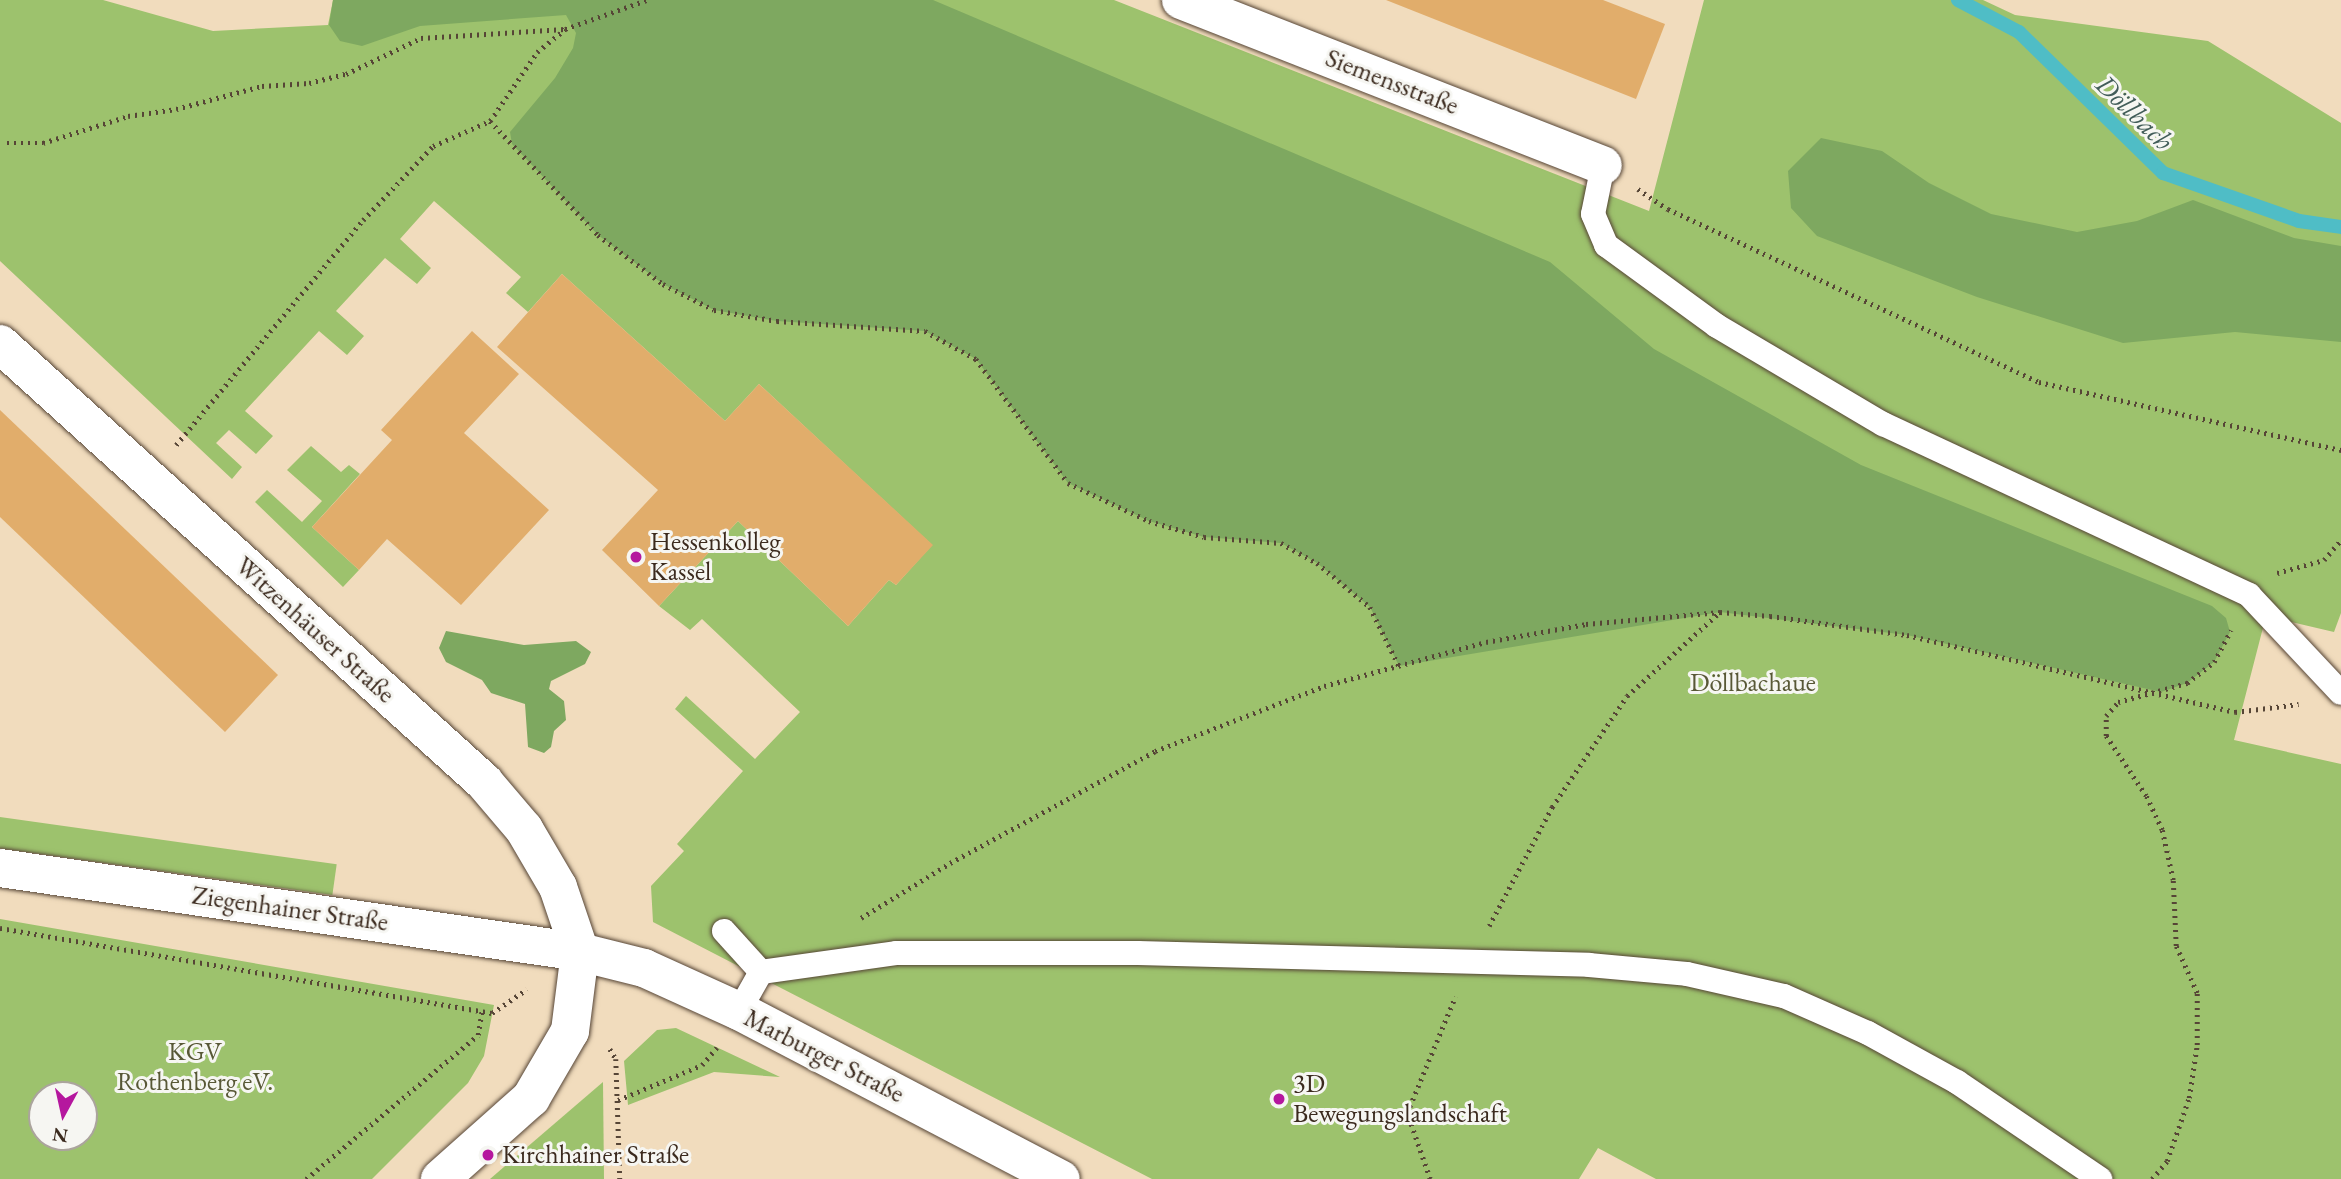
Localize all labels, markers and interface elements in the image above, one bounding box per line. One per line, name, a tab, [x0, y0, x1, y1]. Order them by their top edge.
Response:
street label: Siemensstraße	[1321, 42, 1463, 122]
water label: Döllbach	[2089, 67, 2181, 157]
place label: Hessenkolleg Kassel	[650, 526, 780, 588]
marker: Hessenkolleg Kassel	[628, 549, 644, 565]
street label: Witzenhäuser Straße	[229, 550, 401, 710]
park label: Döllbachaue	[1690, 667, 1816, 699]
street label: Ziegenhainer Straße	[190, 880, 390, 938]
street label: Marburger Straße	[739, 1002, 909, 1110]
park label: KGV Rothenberg eV.	[117, 1036, 273, 1098]
place label: 3D Bewegungslandschaft	[1293, 1068, 1507, 1130]
north arrow	[28, 1081, 98, 1151]
marker: 3D Bewegungslandschaft	[1271, 1091, 1287, 1107]
text: N	[51, 1122, 70, 1149]
place label: Kirchhainer Straße	[502, 1139, 689, 1171]
marker: Kirchhainer Straße	[480, 1147, 496, 1163]

